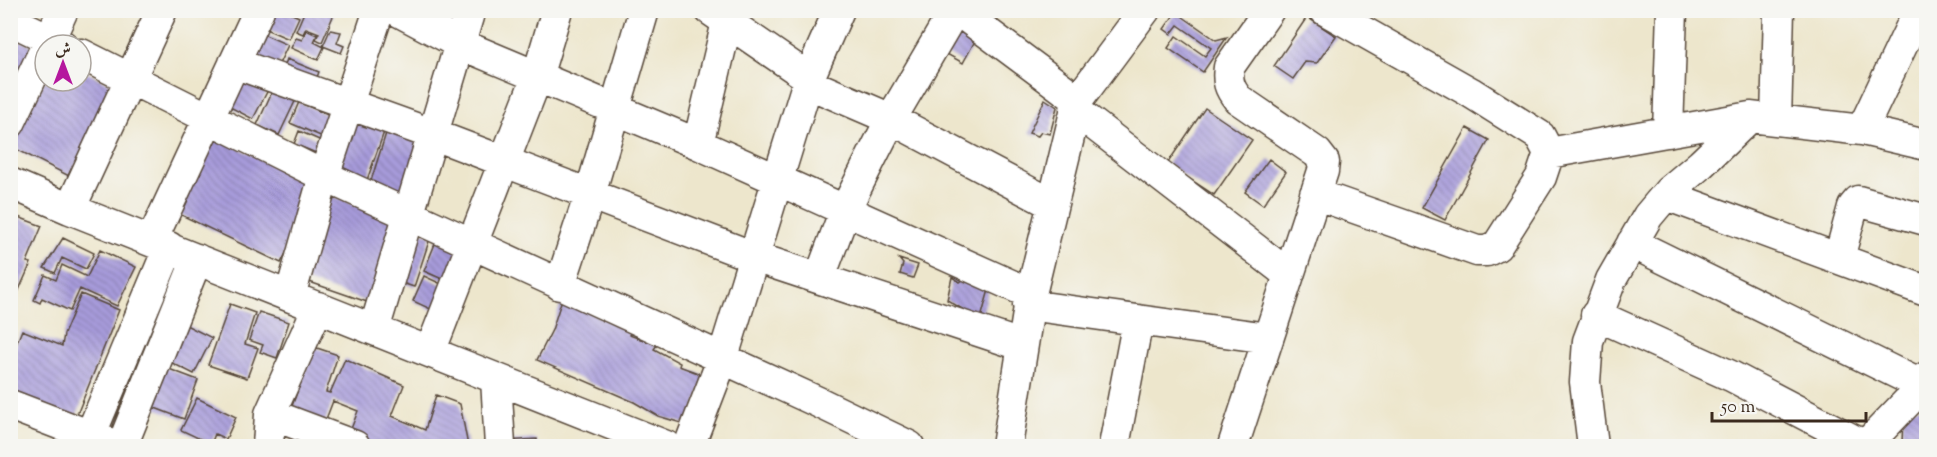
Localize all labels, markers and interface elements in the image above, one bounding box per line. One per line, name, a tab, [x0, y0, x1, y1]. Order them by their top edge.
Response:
north arrow	[33, 33, 93, 93]
text: ش	[55, 39, 71, 62]
scale bar	[1712, 385, 1866, 423]
text: 50 m	[1720, 395, 1756, 421]

